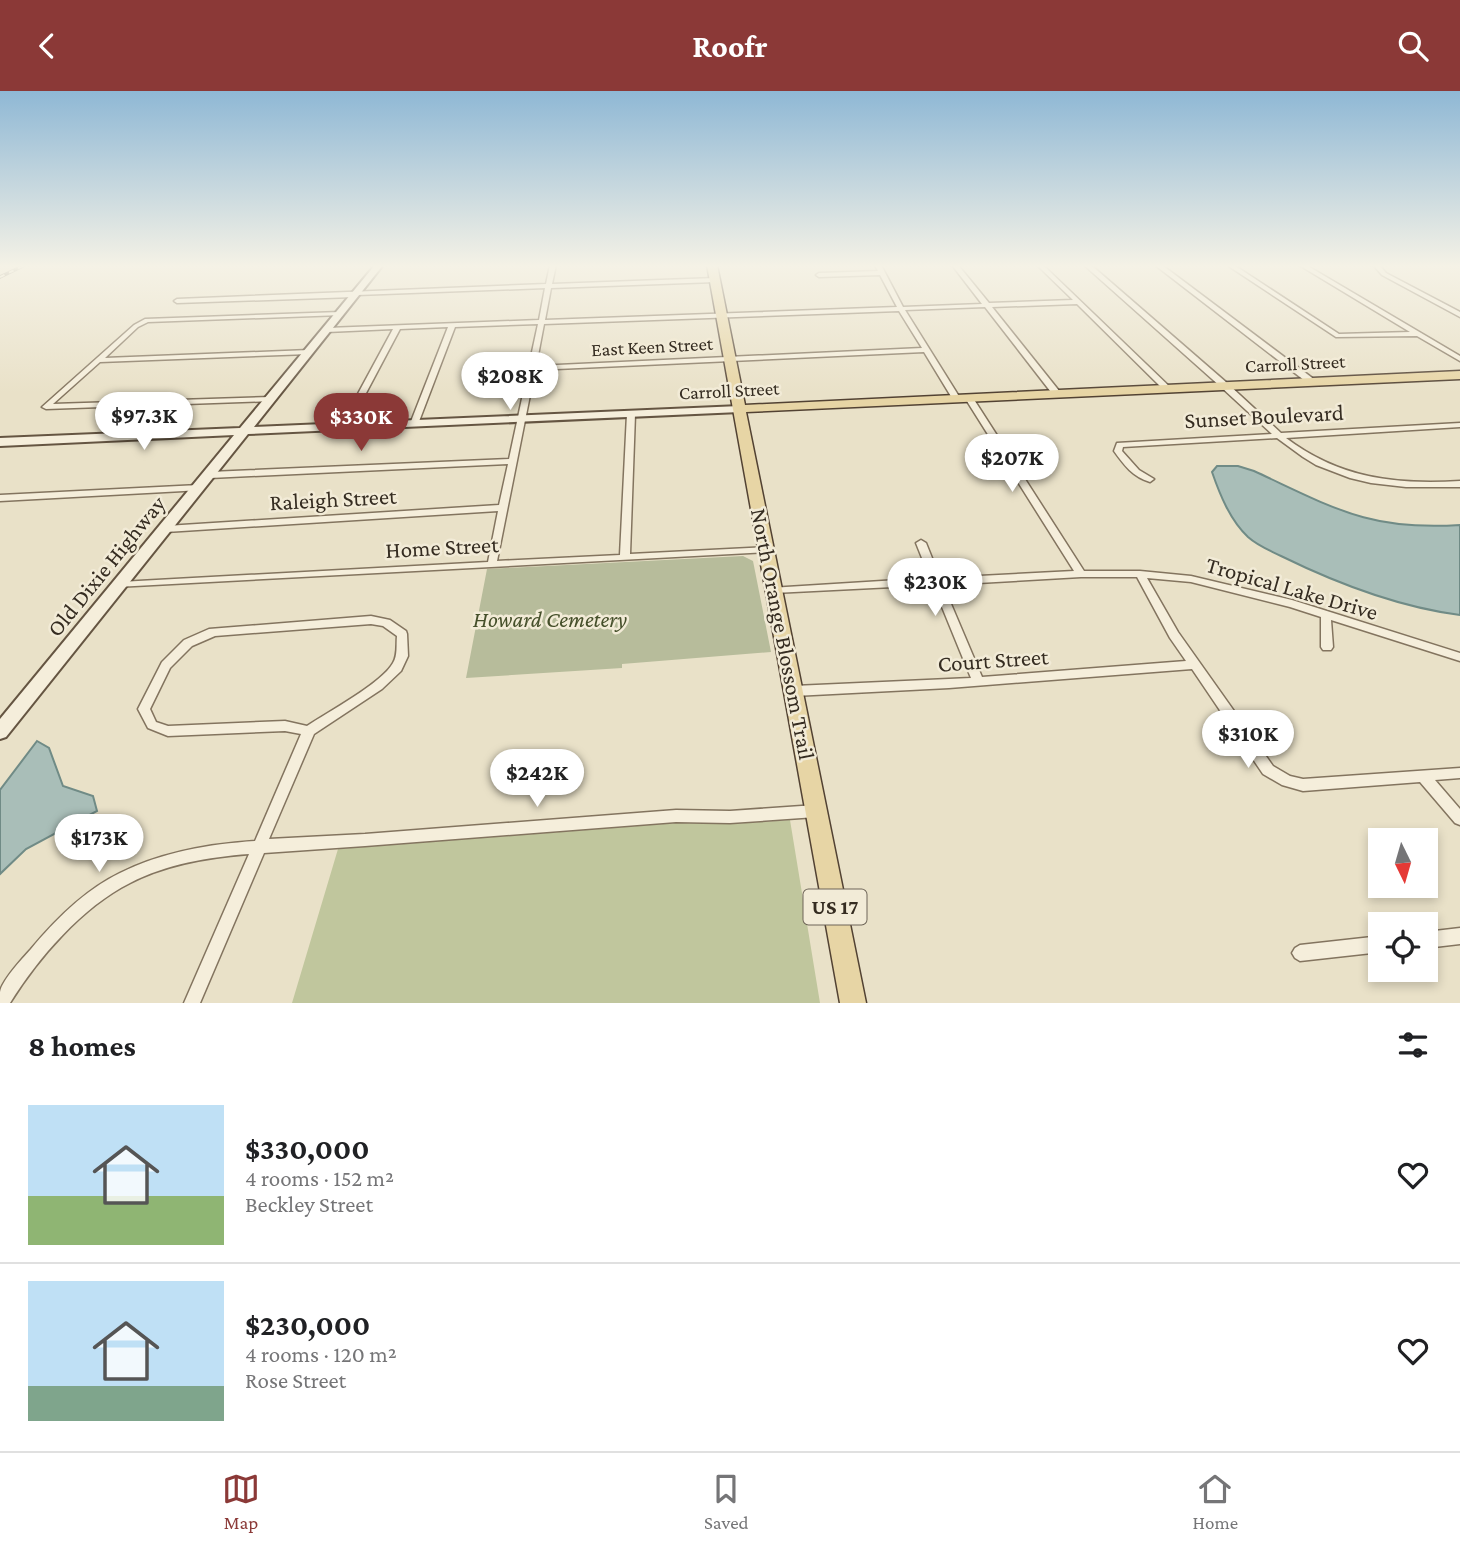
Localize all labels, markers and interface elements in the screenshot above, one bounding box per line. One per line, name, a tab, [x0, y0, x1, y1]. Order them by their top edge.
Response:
icon: back	[28, 27, 66, 65]
icon: search	[1394, 27, 1432, 65]
text: Roofr	[692, 28, 768, 64]
street label: East Keen Street	[591, 333, 714, 360]
street label: Carroll Street	[1244, 350, 1346, 377]
pin: $208K	[461, 353, 559, 412]
text: $208K	[477, 362, 543, 388]
street label: Carroll Street	[678, 377, 780, 404]
pin: $97.3K	[87, 393, 201, 452]
pin: $330K	[312, 393, 410, 453]
street label: Sunset Boulevard	[1184, 399, 1344, 433]
text: $97.3K	[111, 402, 177, 428]
text: $330K	[330, 403, 392, 429]
pin: $207K	[963, 435, 1061, 494]
text: $207K	[981, 444, 1043, 470]
street label: Raleigh Street	[269, 483, 398, 515]
street label: Old Dixie Highway	[41, 490, 171, 641]
street label: North Orange Blossom Trail	[746, 506, 820, 762]
street label: Home Street	[385, 531, 500, 563]
street label: Tropical Lake Drive	[1203, 551, 1381, 625]
pin: $230K	[886, 559, 984, 618]
text: $230K	[903, 568, 967, 594]
park label: Howard Cemetery	[473, 606, 628, 632]
street label: Court Street	[937, 643, 1050, 677]
pin: $310K	[1199, 711, 1297, 770]
text: $310K	[1218, 720, 1278, 746]
pin: $242K	[488, 749, 586, 809]
text: $242K	[506, 759, 568, 785]
pin: $173K	[50, 815, 148, 874]
text: $173K	[71, 824, 127, 850]
north arrow	[1368, 828, 1438, 898]
map controls	[1368, 828, 1438, 982]
road number: US 17	[804, 889, 866, 925]
button: locate	[1368, 912, 1438, 982]
icon: filters	[1394, 1026, 1432, 1064]
text: 8 homes	[28, 1029, 136, 1062]
text: $330,000	[245, 1132, 369, 1165]
icon: home	[84, 1133, 168, 1217]
icon: heart	[1394, 1156, 1432, 1194]
text: 4 rooms · 152 m²	[245, 1165, 394, 1191]
text: Beckley Street	[245, 1191, 373, 1217]
text: $230,000	[245, 1308, 370, 1341]
icon: home	[84, 1309, 168, 1393]
icon: heart	[1394, 1332, 1432, 1370]
text: 4 rooms · 120 m²	[245, 1341, 397, 1367]
text: Rose Street	[245, 1367, 346, 1393]
tab: Map	[222, 1470, 260, 1533]
tab: Saved	[704, 1470, 749, 1533]
tab: Home	[1192, 1470, 1238, 1533]

